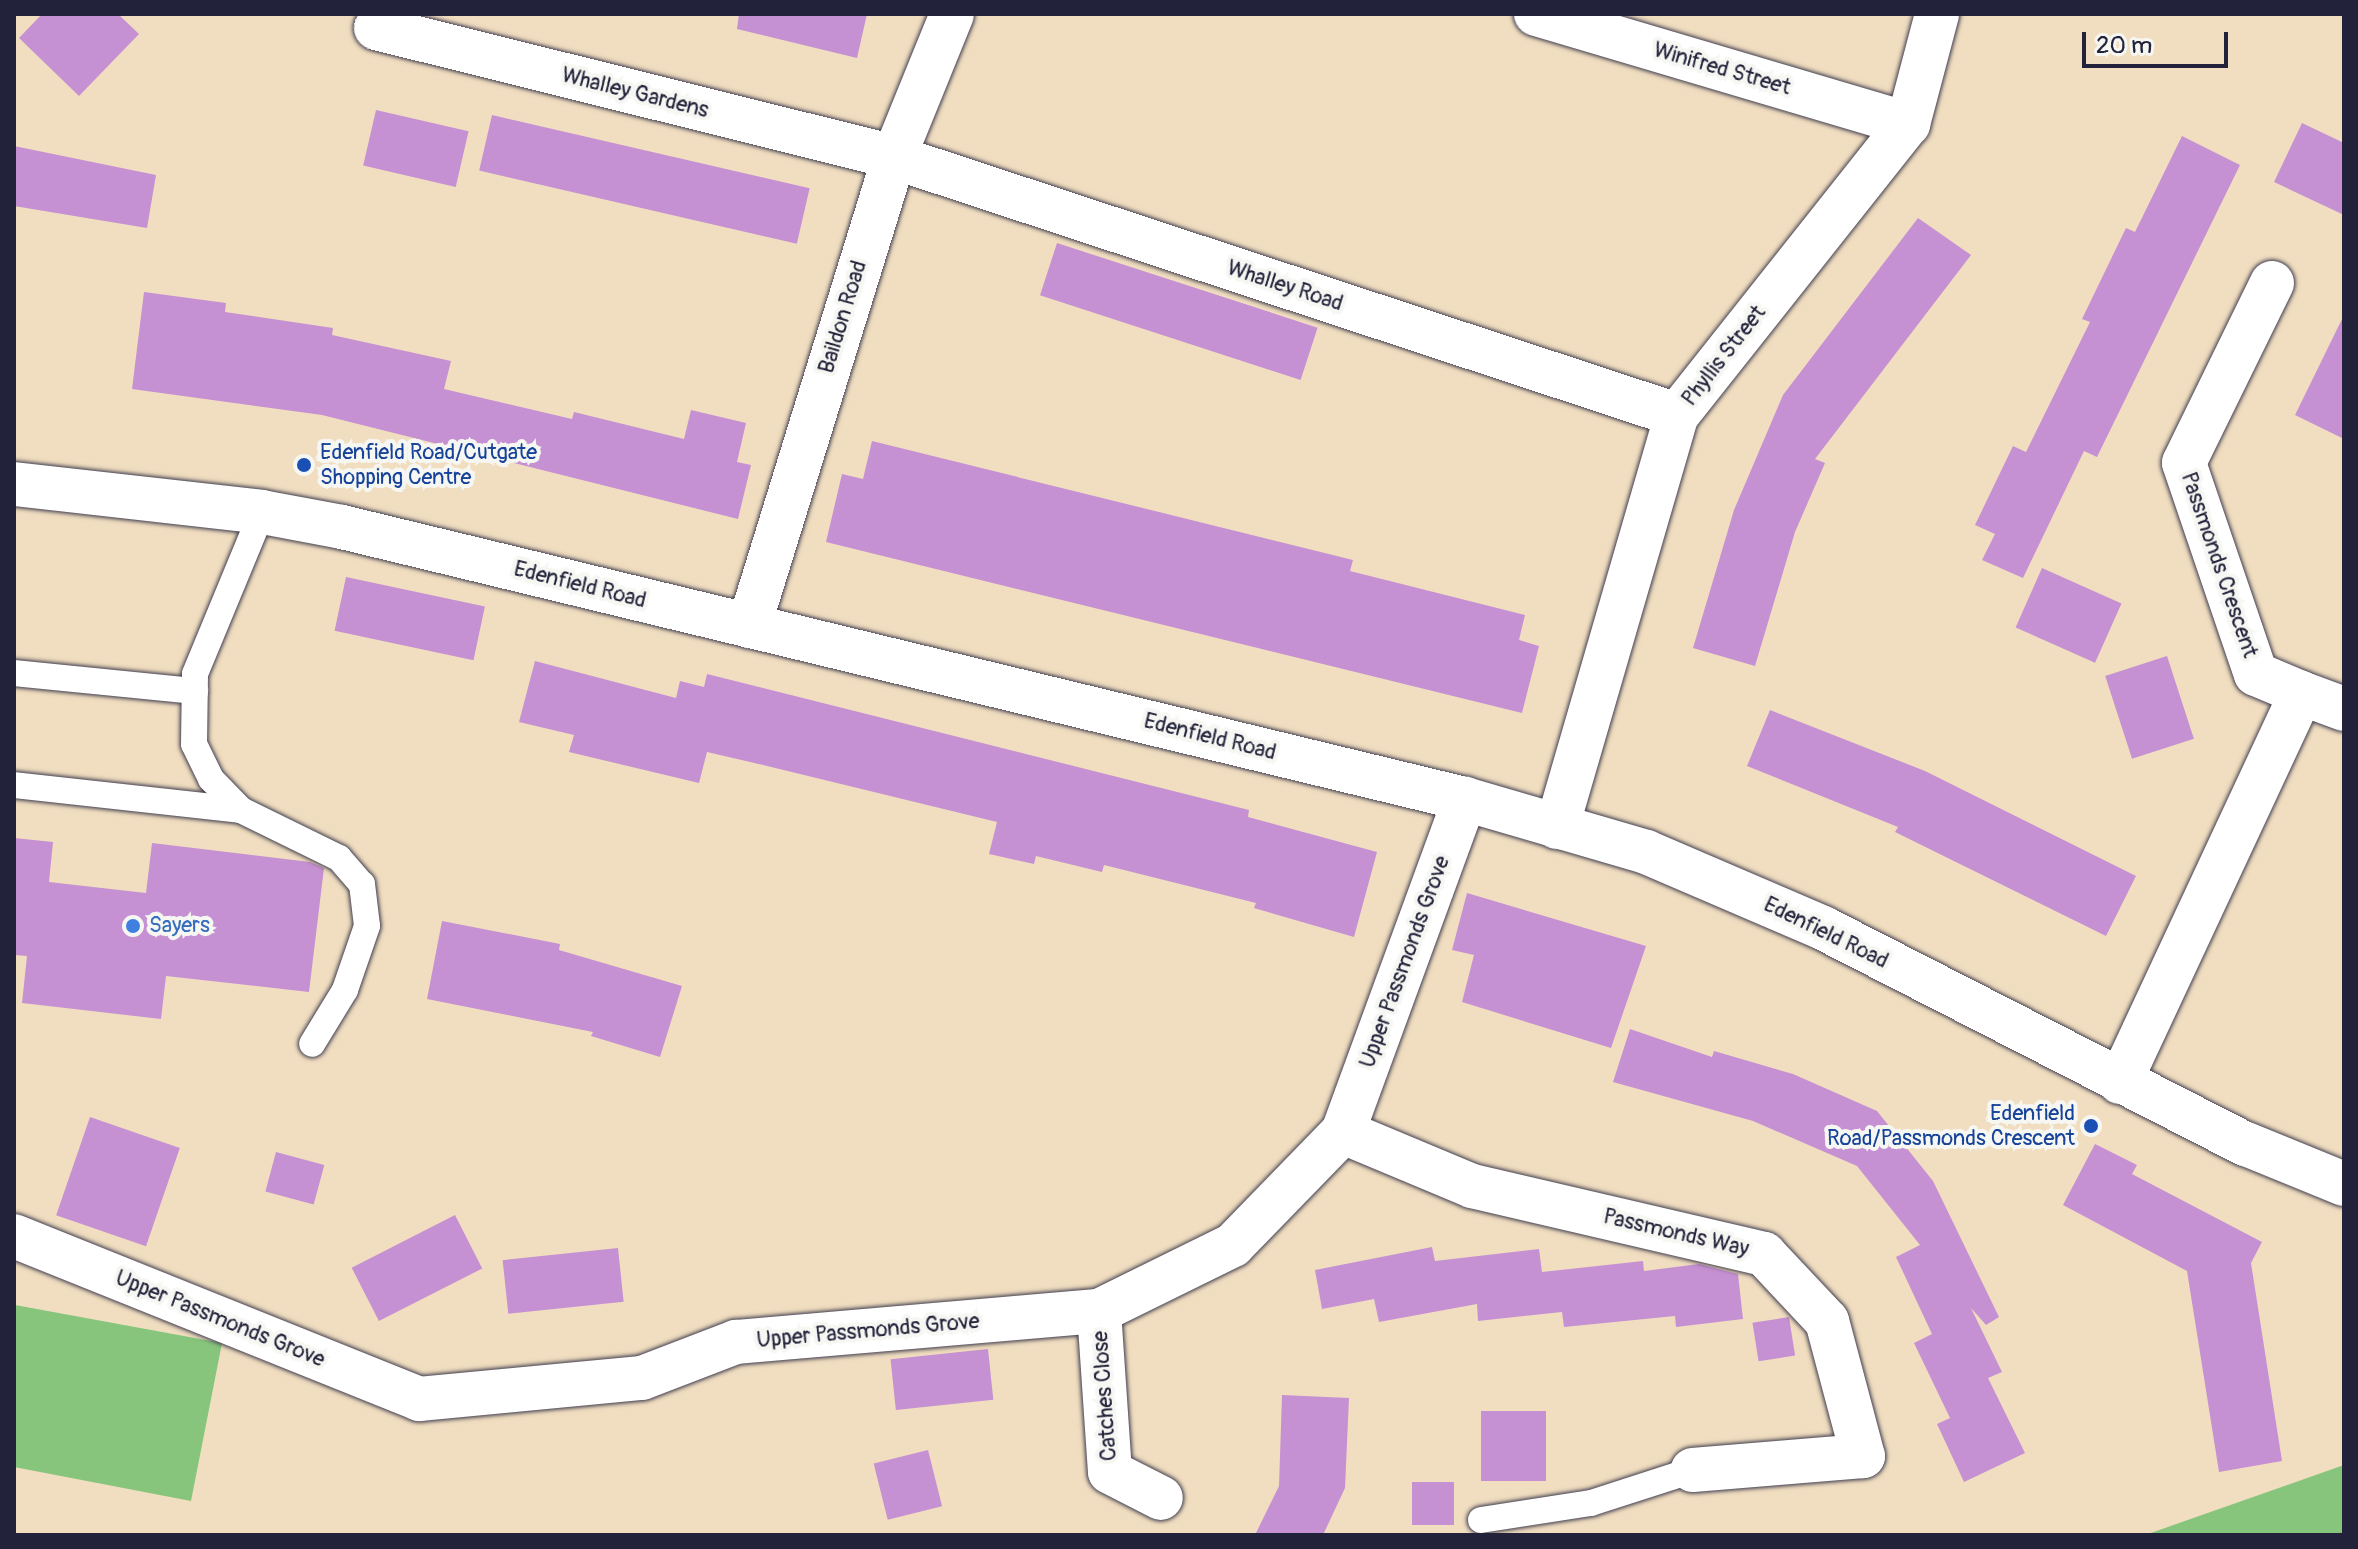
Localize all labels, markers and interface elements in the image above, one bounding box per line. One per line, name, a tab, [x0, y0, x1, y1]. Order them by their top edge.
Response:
scale bar	[2086, 16, 2232, 66]
text: 20 m	[2096, 31, 2152, 60]
street label: Winifred Street	[1650, 37, 1794, 101]
street label: Whalley Gardens	[559, 62, 711, 124]
street label: Whalley Road	[1224, 255, 1346, 317]
street label: Baildon Road	[813, 257, 873, 377]
street label: Phyllis Street	[1676, 300, 1772, 412]
place label: Edenfield Road/Cutgate Shopping Centre	[320, 439, 537, 490]
marker: Edenfield Road/Cutgate Shopping Centre	[295, 456, 313, 474]
street label: Passmonds Crescent	[2175, 469, 2263, 661]
street label: Edenfield Road	[511, 556, 649, 614]
street label: Edenfield Road	[1141, 708, 1279, 766]
street label: Upper Passmonds Grove	[1354, 852, 1456, 1072]
street label: Edenfield Road	[1759, 891, 1893, 975]
place label: Sayers	[149, 913, 210, 939]
marker: Sayers	[124, 917, 142, 935]
place label: Edenfield Road/Passmonds Crescent	[1827, 1100, 2075, 1152]
marker: Edenfield Road/Passmonds Crescent	[2082, 1117, 2100, 1135]
street label: Passmonds Way	[1601, 1203, 1751, 1263]
street label: Upper Passmonds Grove	[111, 1265, 329, 1373]
street label: Upper Passmonds Grove	[756, 1308, 980, 1354]
street label: Catches Close	[1087, 1330, 1123, 1462]

